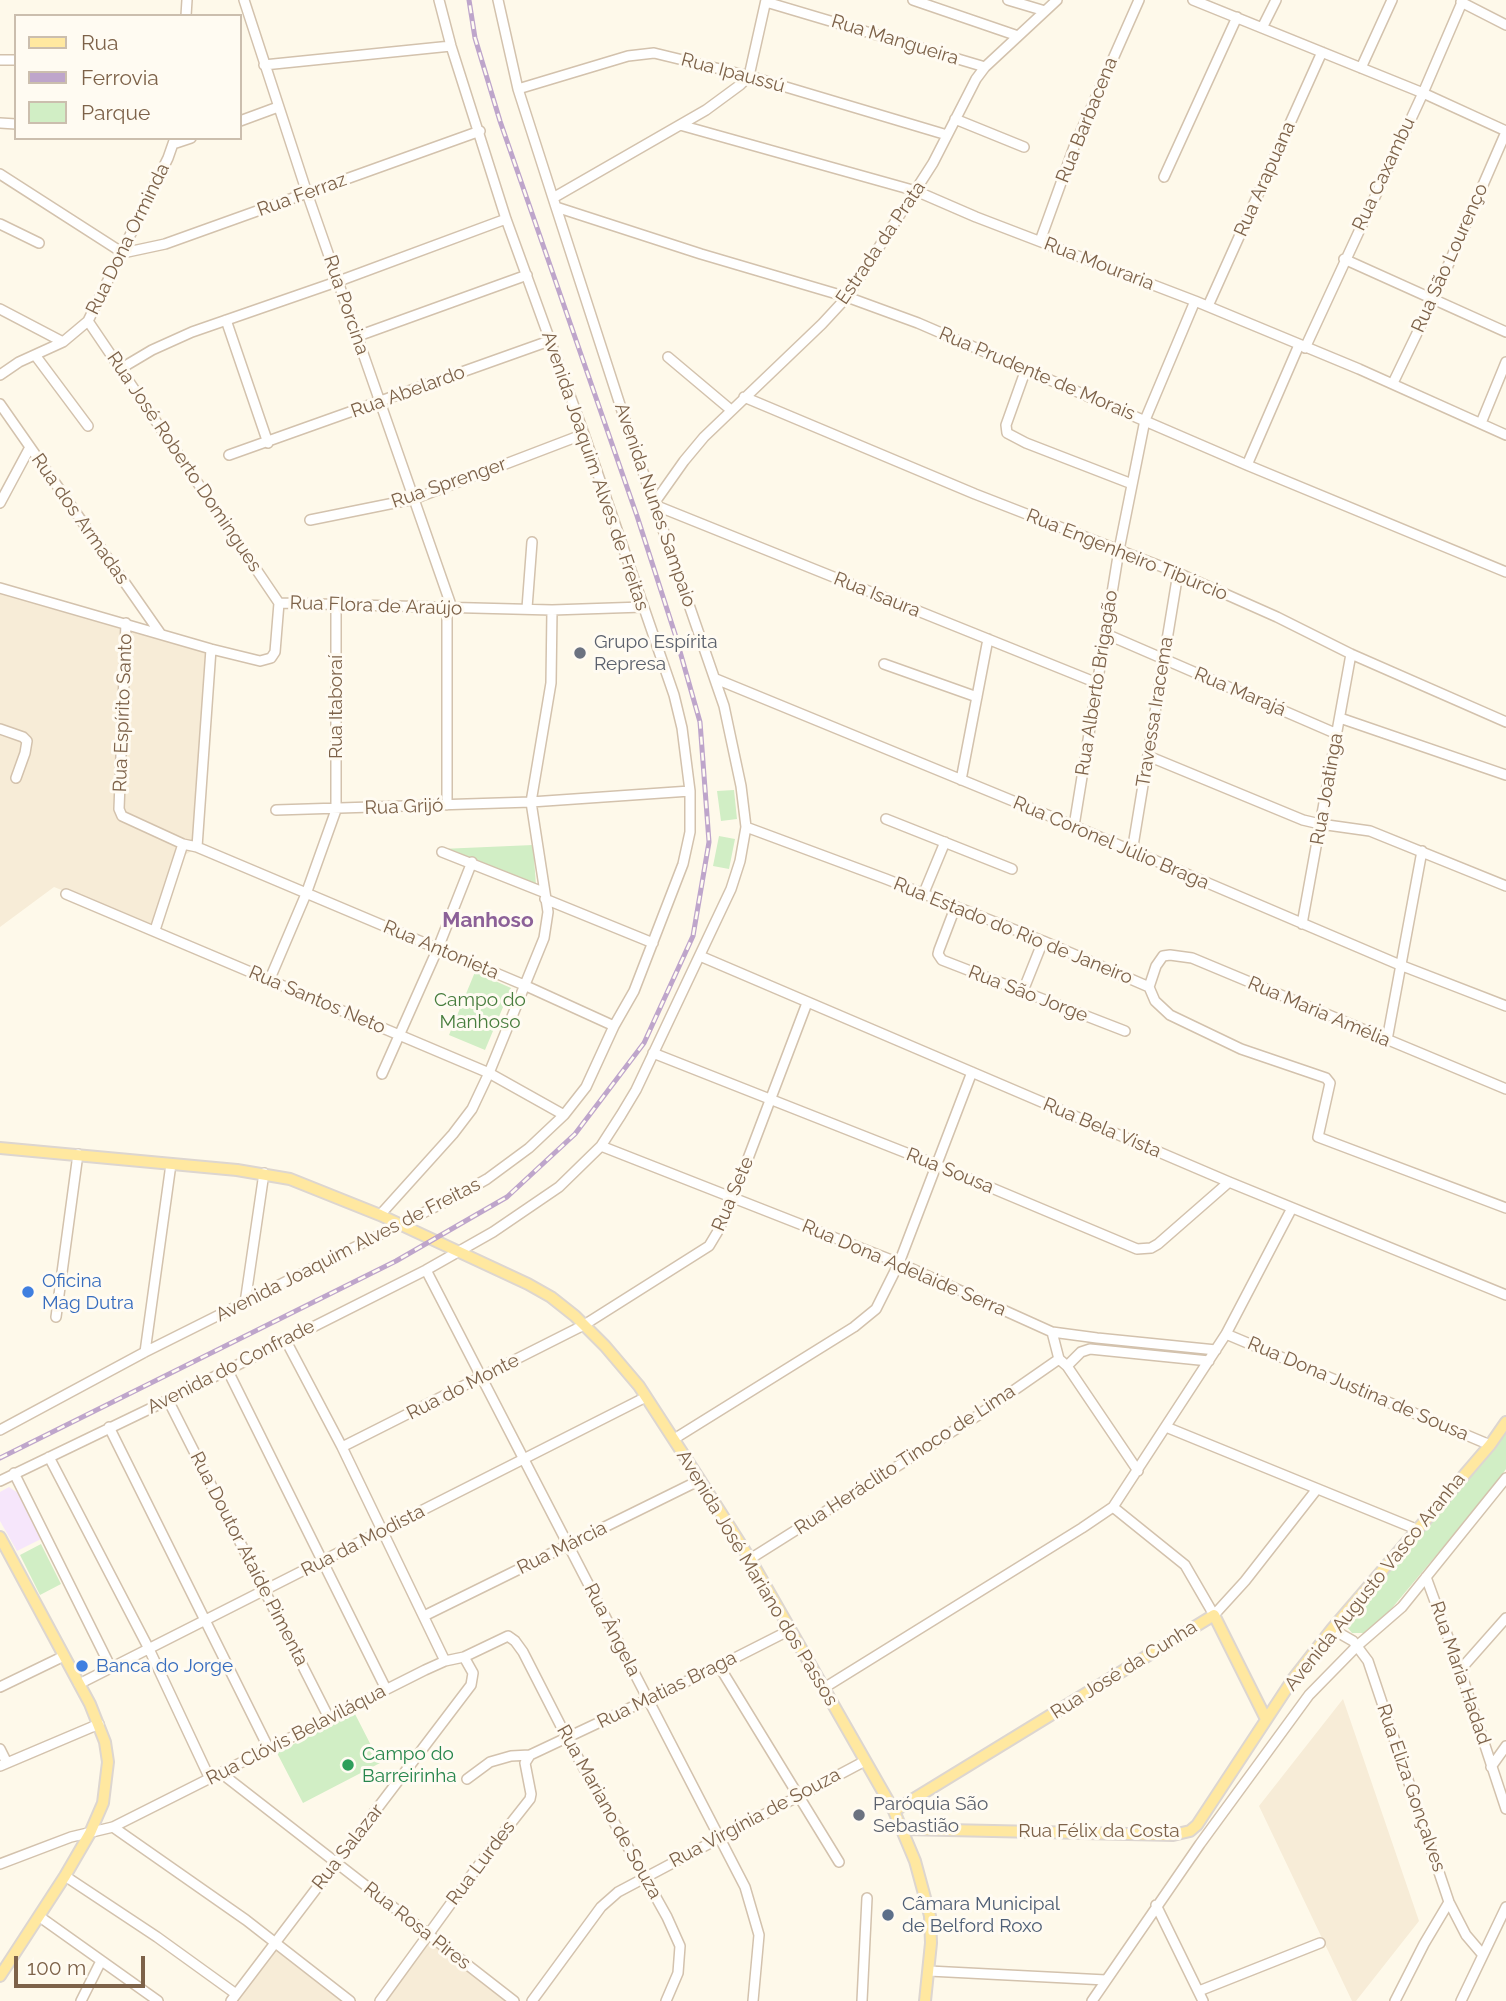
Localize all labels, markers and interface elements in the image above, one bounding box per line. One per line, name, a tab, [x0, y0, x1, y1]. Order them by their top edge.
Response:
street label: Rua Mangueira	[829, 10, 961, 70]
legend	[14, 14, 242, 140]
text: Rua	[81, 30, 118, 55]
street label: Rua Ipaussú	[679, 48, 787, 98]
street label: Rua Barbacena	[1051, 54, 1123, 186]
text: Ferrovia	[81, 65, 159, 90]
text: Parque	[81, 100, 150, 125]
street label: Rua Caxambu	[1348, 114, 1420, 234]
street label: Rua Arapuana	[1229, 118, 1301, 240]
street label: Rua Dona Orminda	[81, 160, 175, 318]
street label: Rua Ferraz	[254, 168, 350, 222]
street label: Estrada da Prata	[831, 177, 931, 309]
street label: Rua São Lourenço	[1407, 180, 1493, 336]
street label: Rua Mouraria	[1041, 233, 1157, 295]
street label: Rua Porcina	[318, 252, 374, 358]
street label: Rua Prudente de Morais	[936, 322, 1138, 426]
street label: Avenida Joaquim Alves de Freitas	[536, 328, 654, 614]
street label: Rua José Roberto Domingues	[102, 348, 266, 576]
street label: Rua Abelardo	[348, 361, 468, 423]
street label: Avenida Nunes Sampaio	[609, 400, 701, 610]
street label: Rua dos Armadas	[26, 449, 134, 589]
street label: Rua Sprenger	[388, 453, 510, 513]
street label: Rua Engenheiro Tibúrcio	[1023, 504, 1231, 606]
street label: Rua Isaura	[830, 567, 924, 623]
street label: Rua Alberto Brigagão	[1071, 589, 1123, 777]
street label: Rua Flora de Araújo	[289, 592, 463, 620]
place label: Grupo Espírita Represa	[594, 631, 718, 675]
street label: Rua Espírito Santo	[109, 633, 137, 793]
street label: Travessa Iracema	[1132, 635, 1178, 789]
marker: Grupo Espírita Represa	[572, 645, 588, 661]
street label: Rua Itaboraí	[325, 655, 347, 759]
street label: Rua Marajá	[1191, 663, 1289, 721]
street label: Rua Joatinga	[1306, 731, 1348, 847]
street label: Rua Coronel Júlio Braga	[1010, 791, 1212, 895]
street label: Rua Grijó	[364, 794, 444, 820]
street label: Rua Estado do Rio de Janeiro	[890, 872, 1136, 990]
district label: Manhoso	[442, 908, 534, 934]
street label: Rua Antonieta	[380, 915, 502, 985]
street label: Rua Santos Neto	[245, 961, 389, 1039]
street label: Rua São Jorge	[965, 961, 1091, 1027]
street label: Rua Maria Amélia	[1244, 972, 1394, 1052]
park label: Campo do Manhoso	[434, 989, 526, 1033]
street label: Rua Bela Vista	[1040, 1093, 1164, 1163]
street label: Rua Sousa	[903, 1143, 997, 1199]
street label: Rua Sete	[707, 1153, 759, 1235]
street label: Avenida Joaquim Alves de Freitas	[212, 1173, 484, 1327]
street label: Rua Dona Adelaide Serra	[799, 1215, 1009, 1321]
place label: Oficina Mag Dutra	[42, 1270, 134, 1314]
marker: Oficina Mag Dutra	[20, 1284, 36, 1300]
street label: Avenida do Confrade	[143, 1315, 319, 1419]
street label: Rua Dona Justina de Sousa	[1244, 1332, 1472, 1446]
street label: Rua do Monte	[403, 1349, 523, 1425]
street label: Rua Heráclito Tinoco de Lima	[790, 1380, 1020, 1540]
street label: Avenida José Mariano dos Passos	[671, 1446, 843, 1710]
street label: Rua Doutor Ataíde Pimenta	[185, 1448, 313, 1670]
street label: Avenida Augusto Vasco Aranha	[1280, 1468, 1470, 1696]
street label: Rua da Modista	[297, 1500, 429, 1582]
street label: Rua Márcia	[513, 1517, 611, 1579]
street label: Rua Ângela	[579, 1580, 645, 1680]
street label: Rua Maria Hadad	[1425, 1598, 1495, 1748]
street label: Rua José da Cunha	[1047, 1616, 1201, 1724]
street label: Rua Matias Braga	[594, 1646, 740, 1734]
place label: Banca do Jorge	[96, 1655, 233, 1677]
marker: Banca do Jorge	[74, 1658, 90, 1674]
street label: Rua Clóvis Belaviláqua	[202, 1680, 390, 1790]
street label: Rua Eliza Gonçalves	[1372, 1701, 1450, 1875]
street label: Rua Mariano de Souza	[552, 1721, 666, 1903]
place label: Campo do Barreirinha	[362, 1743, 457, 1787]
marker: Campo do Barreirinha	[340, 1757, 356, 1773]
street label: Rua Virgínia de Souza	[666, 1763, 844, 1873]
place label: Paróquia São Sebastião	[873, 1793, 988, 1837]
street label: Rua Salazar	[307, 1800, 389, 1894]
marker: Paróquia São Sebastião	[851, 1807, 867, 1823]
street label: Rua Lurdes	[442, 1816, 520, 1910]
street label: Rua Félix da Costa	[1018, 1820, 1180, 1842]
street label: Rua Rosa Pires	[359, 1877, 475, 1975]
place label: Câmara Municipal de Belford Roxo	[902, 1893, 1060, 1937]
marker: Câmara Municipal de Belford Roxo	[880, 1907, 896, 1923]
scale bar	[18, 1941, 149, 1985]
text: 100 m	[27, 1955, 86, 1980]

